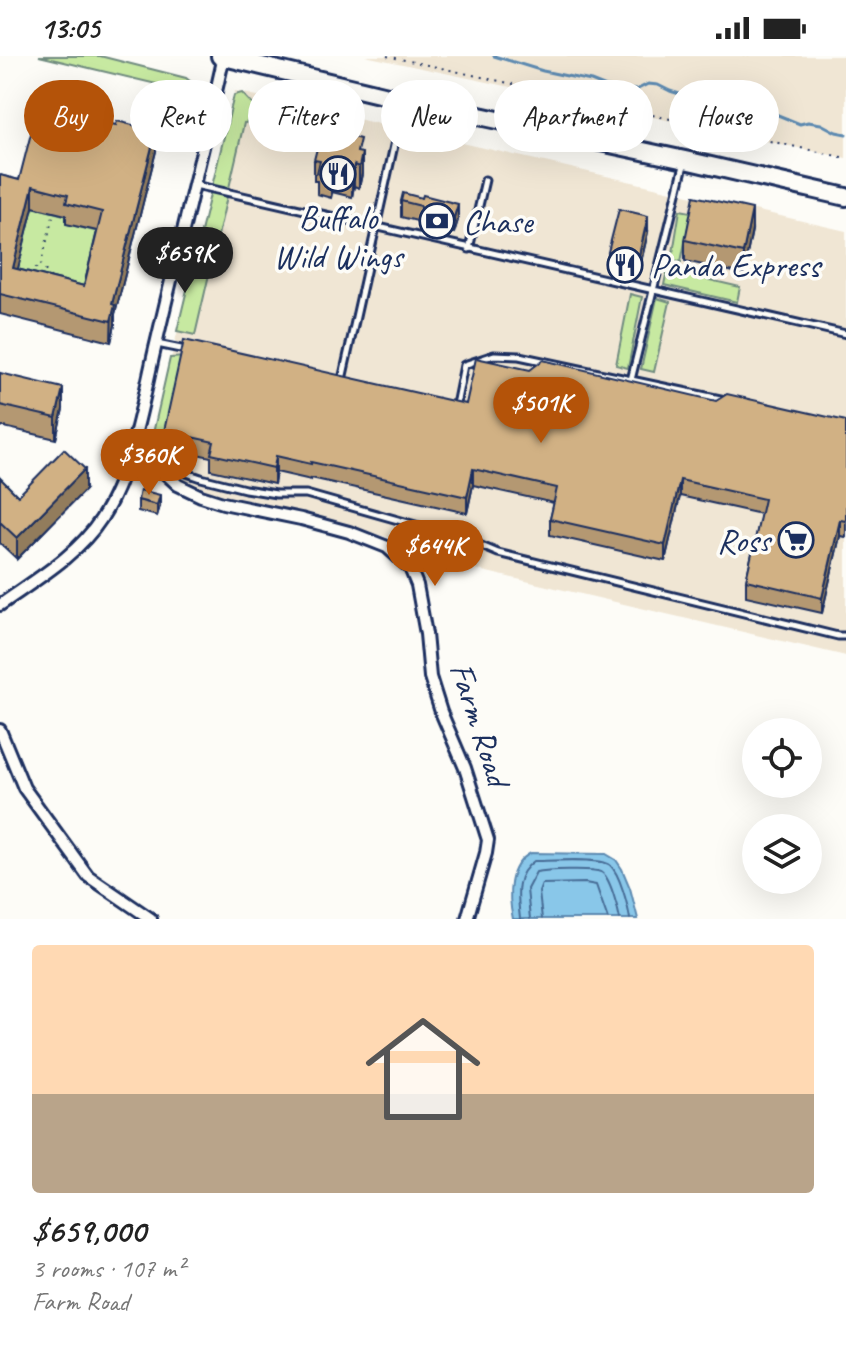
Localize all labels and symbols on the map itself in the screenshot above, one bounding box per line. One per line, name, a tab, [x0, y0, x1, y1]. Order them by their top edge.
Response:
restaurant icon: Buffalo Wild Wings	[319, 155, 357, 193]
place label: Buffalo Wild Wings	[274, 196, 405, 278]
place label: Chase	[463, 200, 534, 243]
bank icon: Chase	[418, 202, 456, 240]
pin: $659K	[129, 227, 241, 295]
place label: Panda Express	[651, 244, 823, 287]
restaurant icon: Panda Express	[606, 246, 644, 284]
pin: $501K	[485, 377, 597, 445]
pin: $360K	[93, 429, 205, 497]
place label: Ross	[717, 519, 772, 562]
pin: $644K	[379, 520, 491, 588]
supermarket icon: Ross	[777, 521, 815, 559]
street label: Farm Road	[440, 657, 521, 795]

